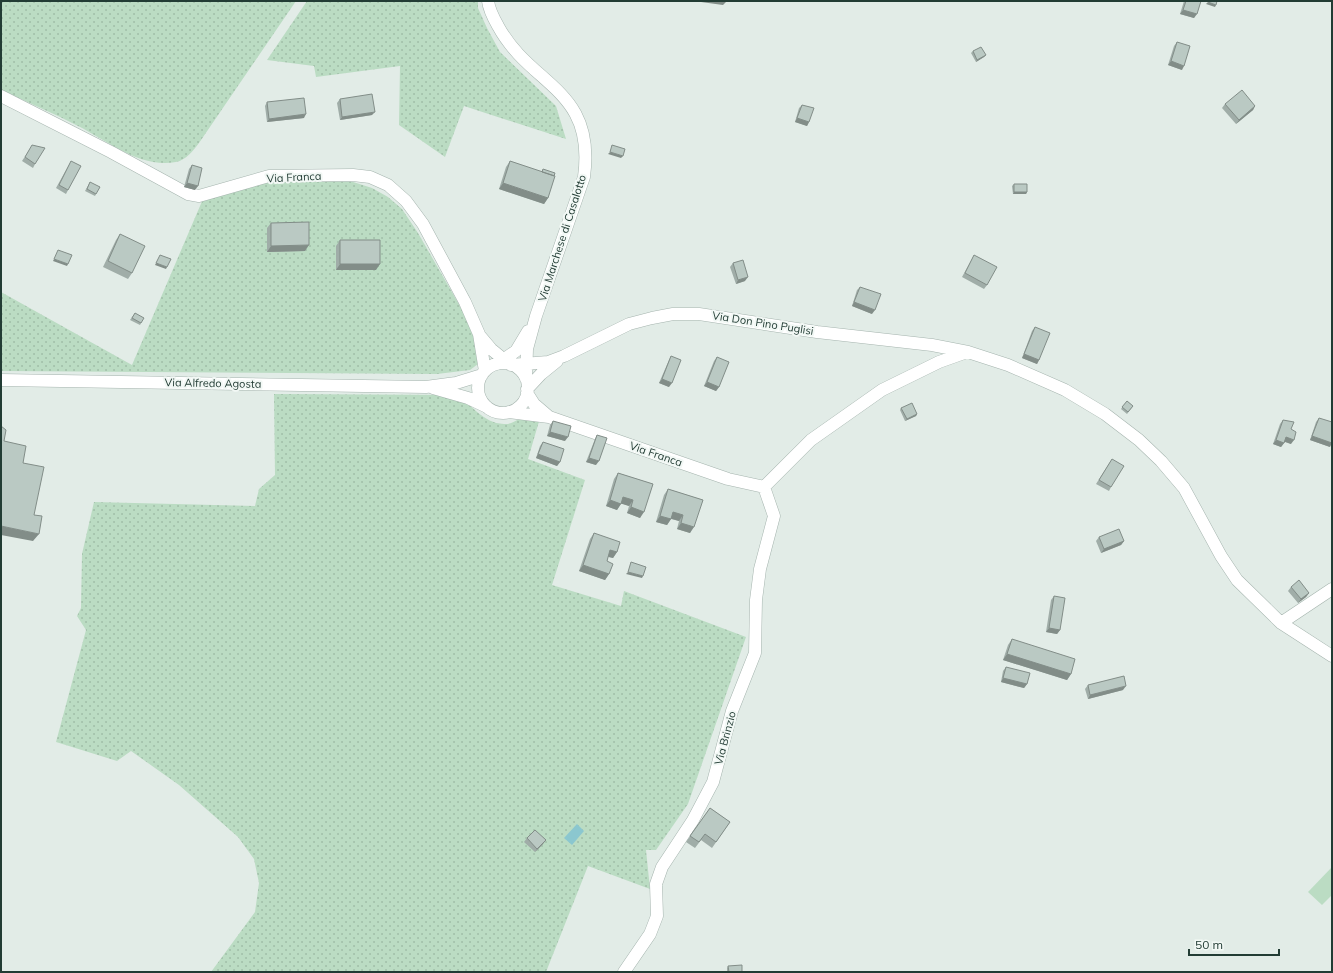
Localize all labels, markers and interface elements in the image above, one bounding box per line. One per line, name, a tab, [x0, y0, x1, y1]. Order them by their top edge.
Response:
street label: Via Franca	[266, 169, 322, 185]
street label: Via Marchese di Casalotto	[535, 173, 589, 303]
street label: Via Don Pino Puglisi	[711, 308, 815, 338]
street label: Via Alfredo Agosta	[165, 375, 261, 391]
street label: Via Franca	[628, 438, 684, 470]
street label: Via Brinzio	[711, 710, 739, 766]
scale bar	[1189, 931, 1279, 957]
text: 50 m	[1195, 937, 1223, 952]

